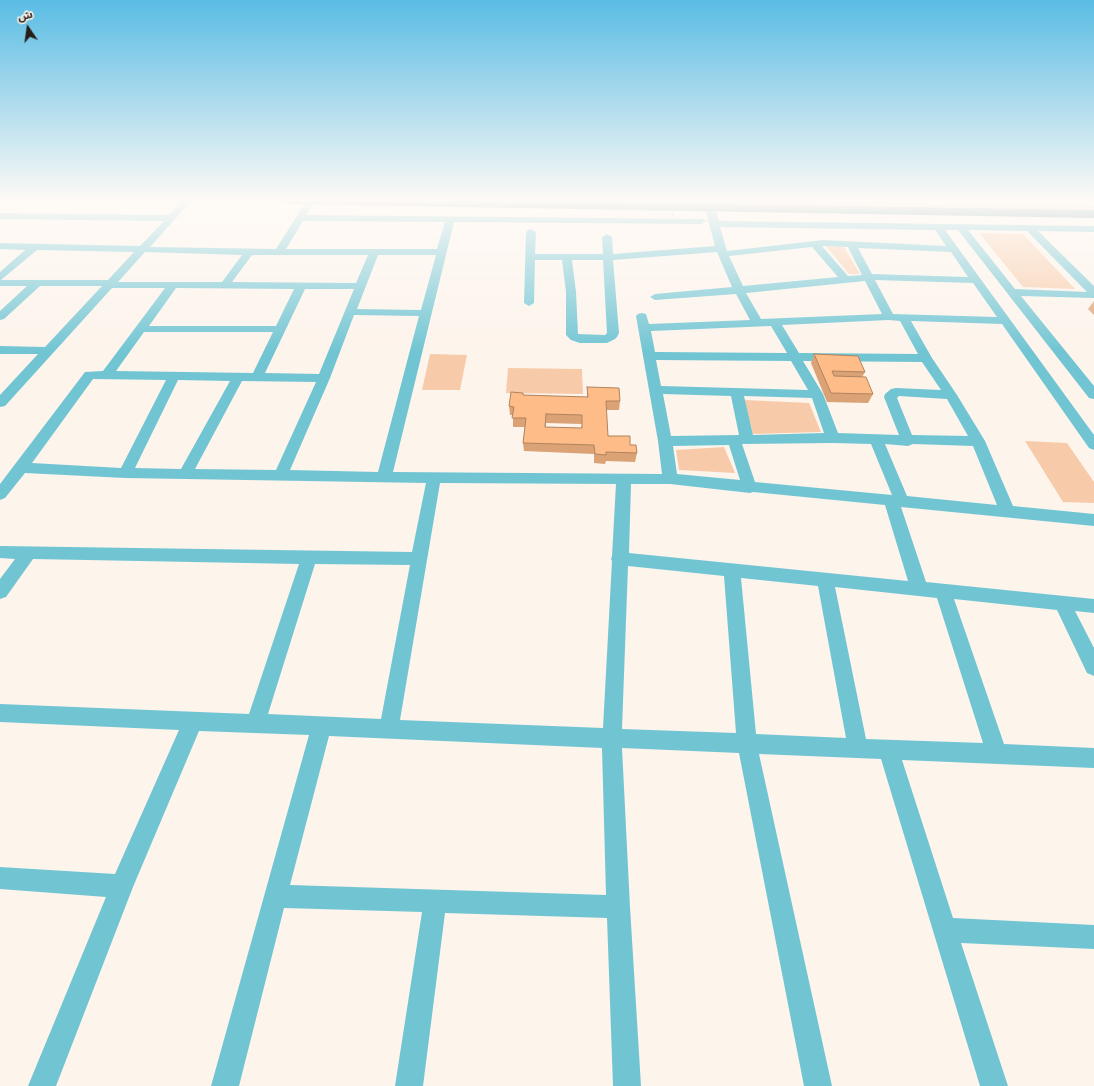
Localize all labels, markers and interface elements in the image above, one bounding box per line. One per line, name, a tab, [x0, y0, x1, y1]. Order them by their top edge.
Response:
north arrow	[8, 8, 48, 48]
text: ش	[16, 8, 34, 24]

